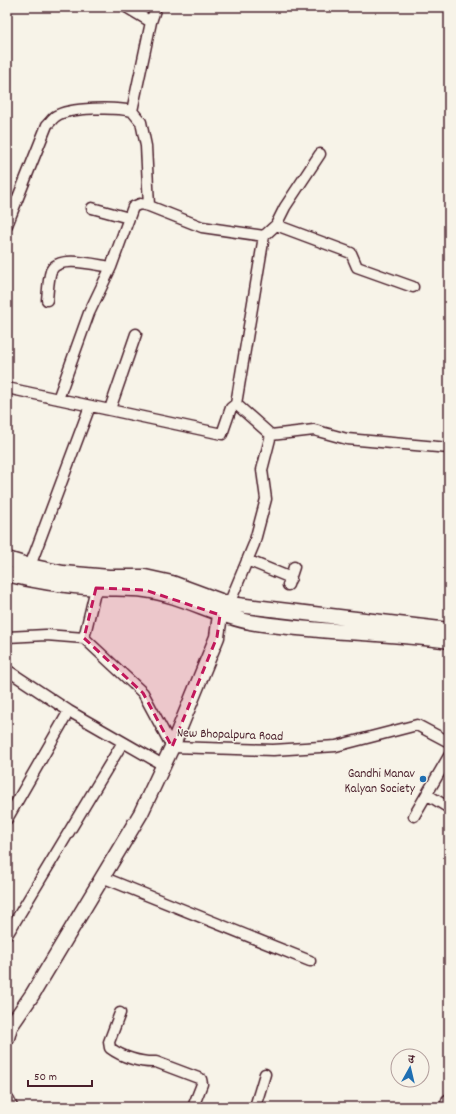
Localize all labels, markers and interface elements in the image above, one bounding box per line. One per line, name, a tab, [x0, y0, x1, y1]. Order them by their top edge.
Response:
street label: New Bhopalpura Road	[176, 724, 283, 747]
place label: Gandhi Manav Kalyan Society	[345, 765, 416, 799]
marker: Gandhi Manav Kalyan Society	[418, 774, 428, 784]
north arrow	[390, 1048, 430, 1088]
text: उ	[406, 1052, 416, 1069]
scale bar	[28, 1062, 92, 1088]
text: 50 m	[34, 1069, 57, 1086]

